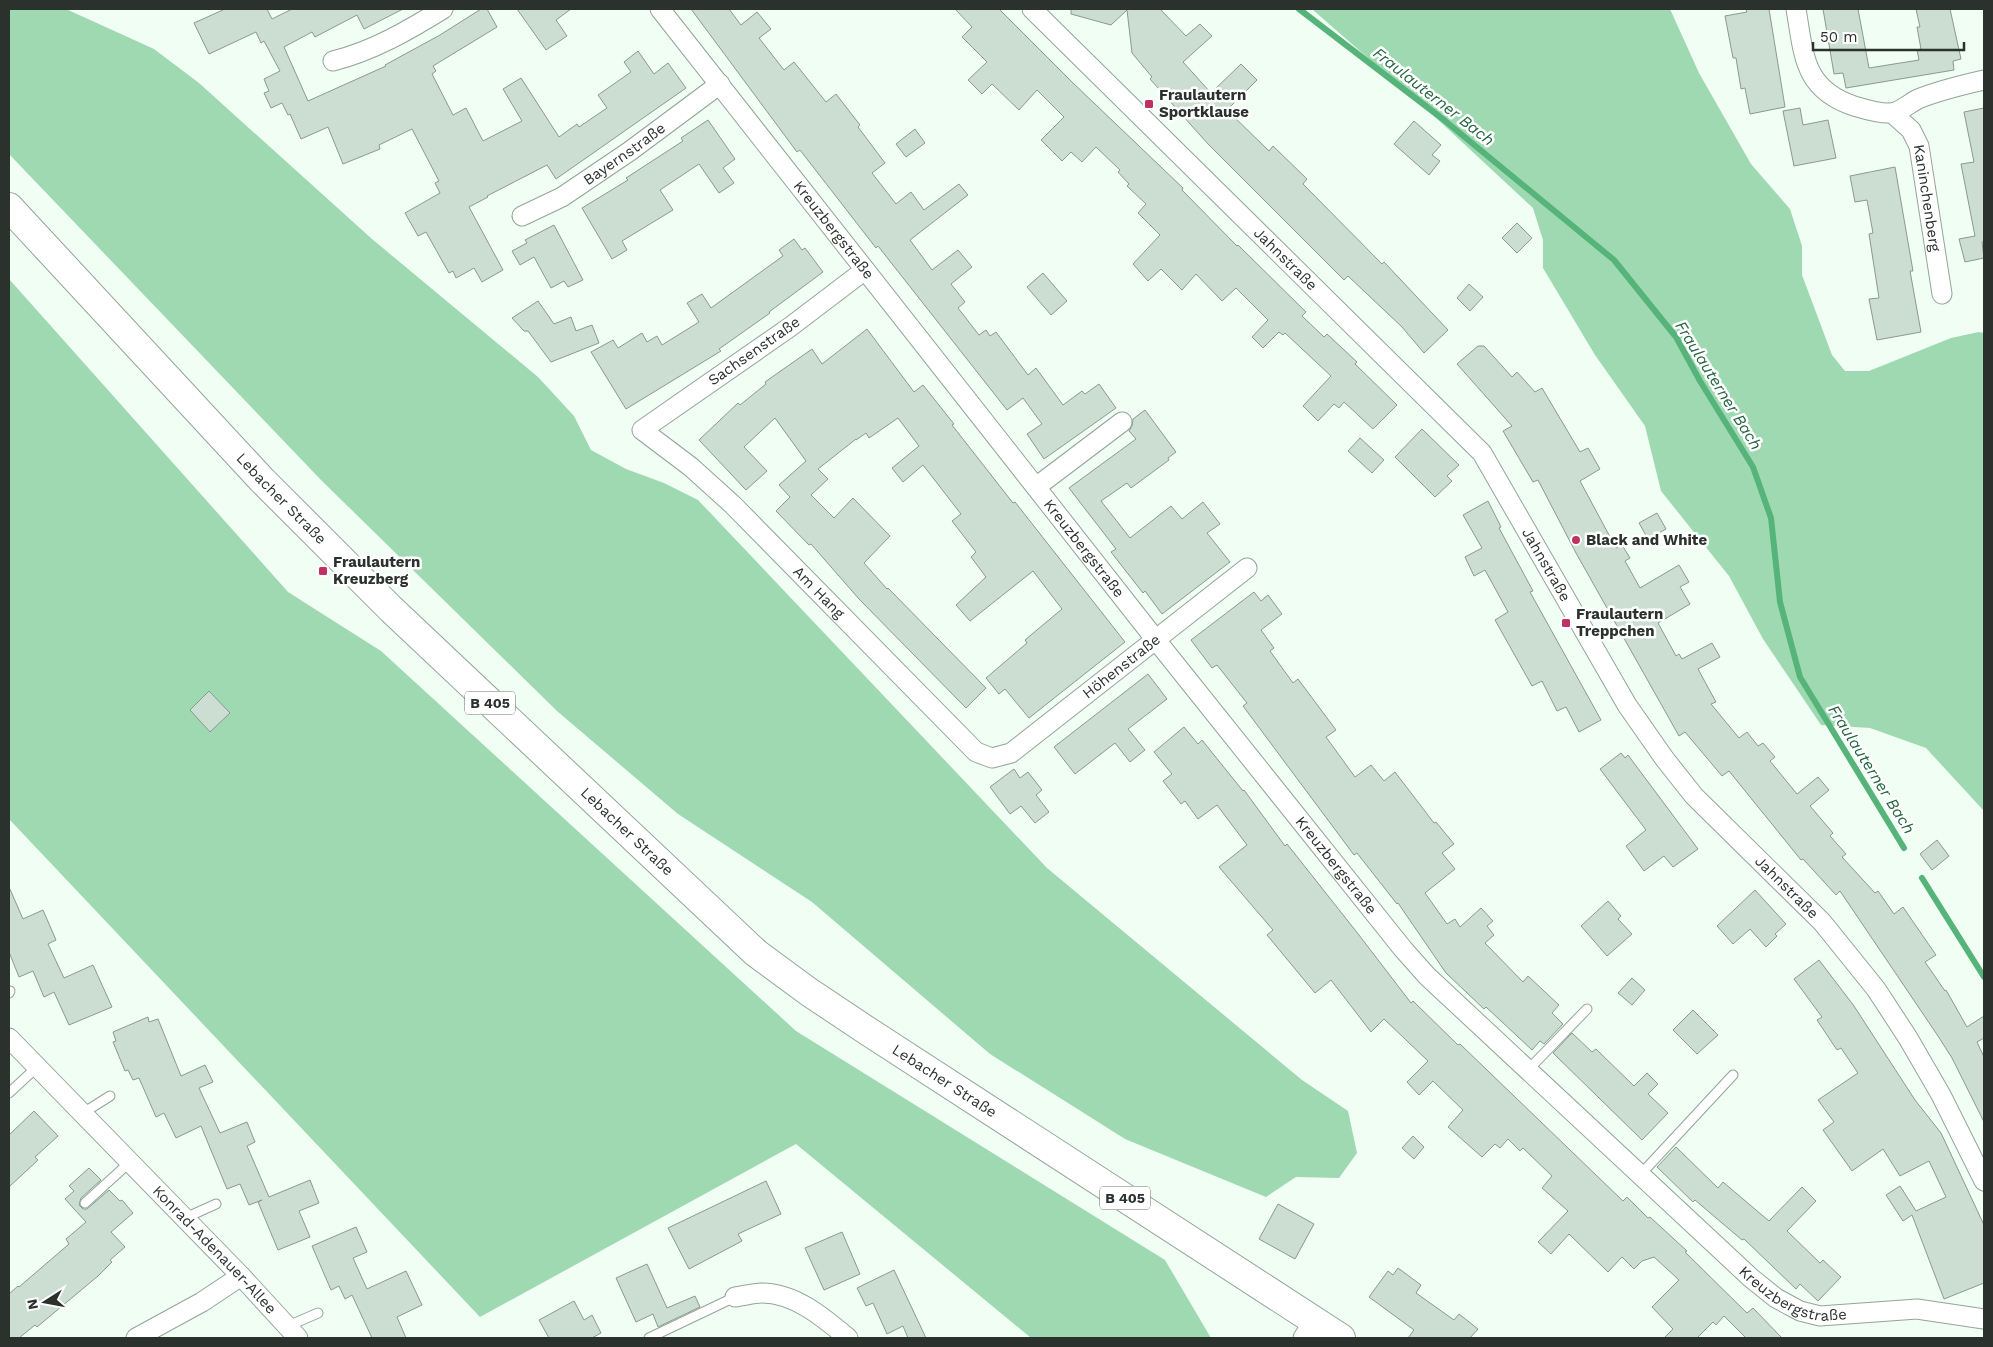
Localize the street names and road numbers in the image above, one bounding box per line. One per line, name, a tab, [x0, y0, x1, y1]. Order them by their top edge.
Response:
street label: Bayernstraße	[580, 119, 669, 189]
street label: Kaninchenberg	[1910, 143, 1944, 253]
street label: Kreuzbergstraße	[789, 177, 878, 283]
street label: Jahnstraße	[1250, 224, 1321, 294]
street label: Sachsenstraße	[705, 313, 803, 389]
street label: Lebacher Straße	[233, 449, 330, 548]
street label: Kreuzbergstraße	[1040, 496, 1128, 601]
street label: Jahnstraße	[1518, 525, 1574, 605]
street label: Am Hang	[789, 562, 848, 622]
street label: Höhenstraße	[1079, 631, 1164, 702]
road number: B 405	[465, 691, 515, 714]
street label: Lebacher Straße	[577, 783, 677, 879]
street label: Kreuzbergstraße	[1292, 813, 1381, 918]
street label: Jahnstraße	[1751, 852, 1822, 922]
street label: Lebacher Straße	[889, 1040, 1000, 1121]
street label: Konrad-Adenauer-Allee	[149, 1182, 280, 1318]
road number: B 405	[1100, 1186, 1150, 1210]
street label: Kreuzbergstraße	[1735, 1262, 1847, 1325]

